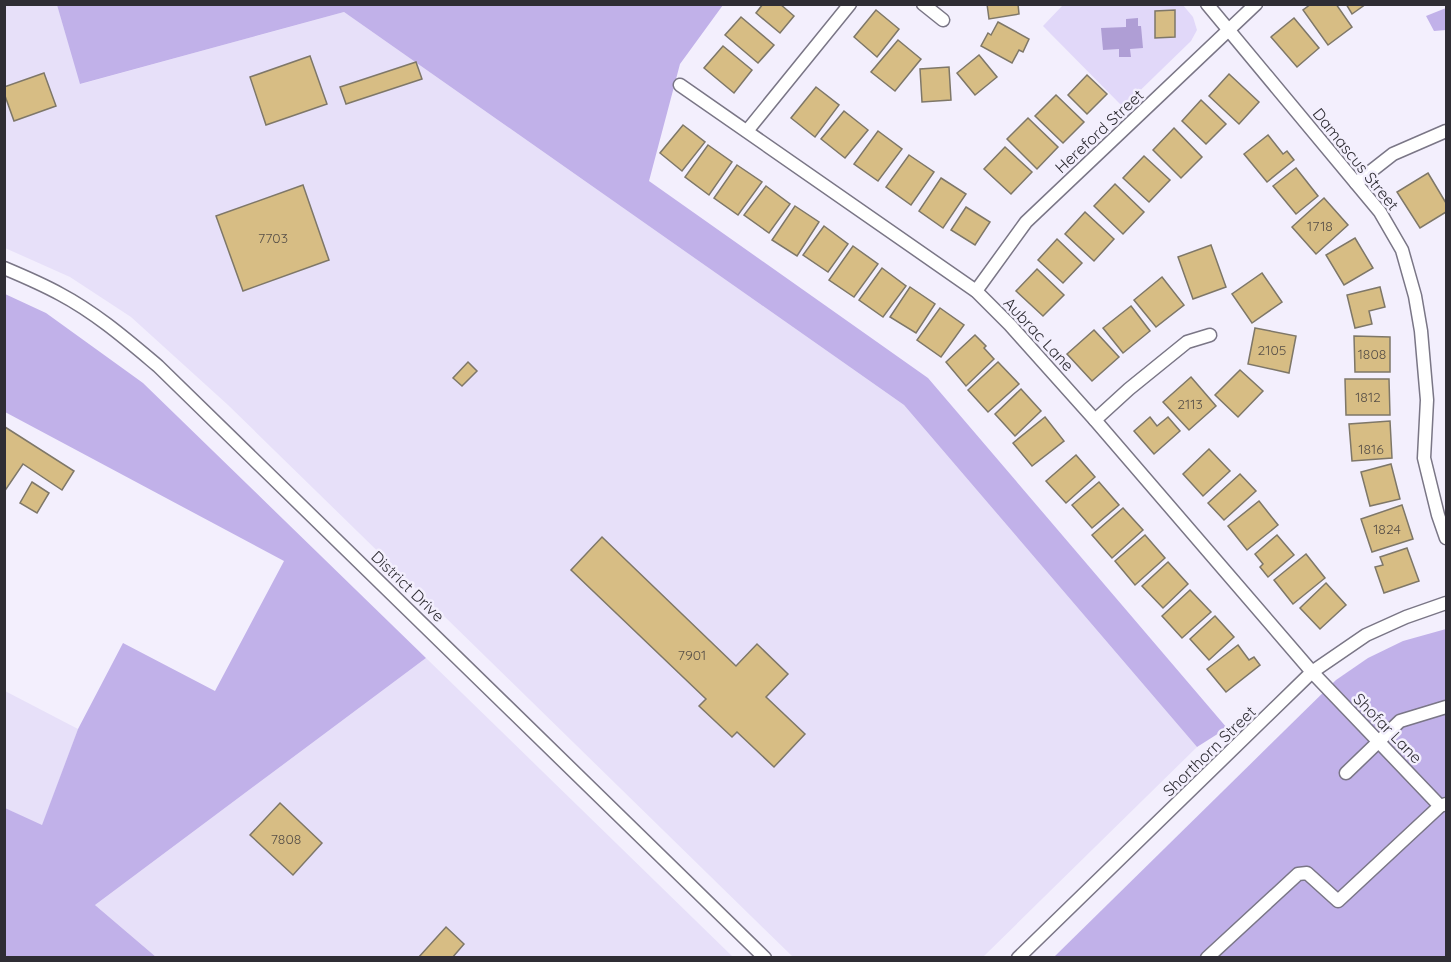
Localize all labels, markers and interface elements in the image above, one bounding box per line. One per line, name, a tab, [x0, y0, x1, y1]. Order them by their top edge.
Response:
street label: Hereford Street	[1051, 85, 1147, 177]
street label: Damascus Street	[1309, 104, 1403, 214]
house number: 1718	[1307, 217, 1333, 235]
house number: 7703	[258, 229, 288, 247]
street label: Aubrac Lane	[1000, 293, 1078, 375]
house number: 2105	[1258, 341, 1286, 359]
house number: 1808	[1358, 345, 1386, 363]
house number: 1812	[1355, 388, 1381, 406]
house number: 2113	[1177, 395, 1203, 413]
house number: 1816	[1358, 440, 1384, 458]
house number: 1824	[1373, 520, 1401, 538]
street label: District Drive	[367, 546, 449, 626]
house number: 7901	[678, 646, 706, 664]
street label: Shofar Lane	[1349, 689, 1427, 767]
street label: Shorthorn Street	[1158, 702, 1260, 800]
house number: 7808	[271, 830, 301, 848]

